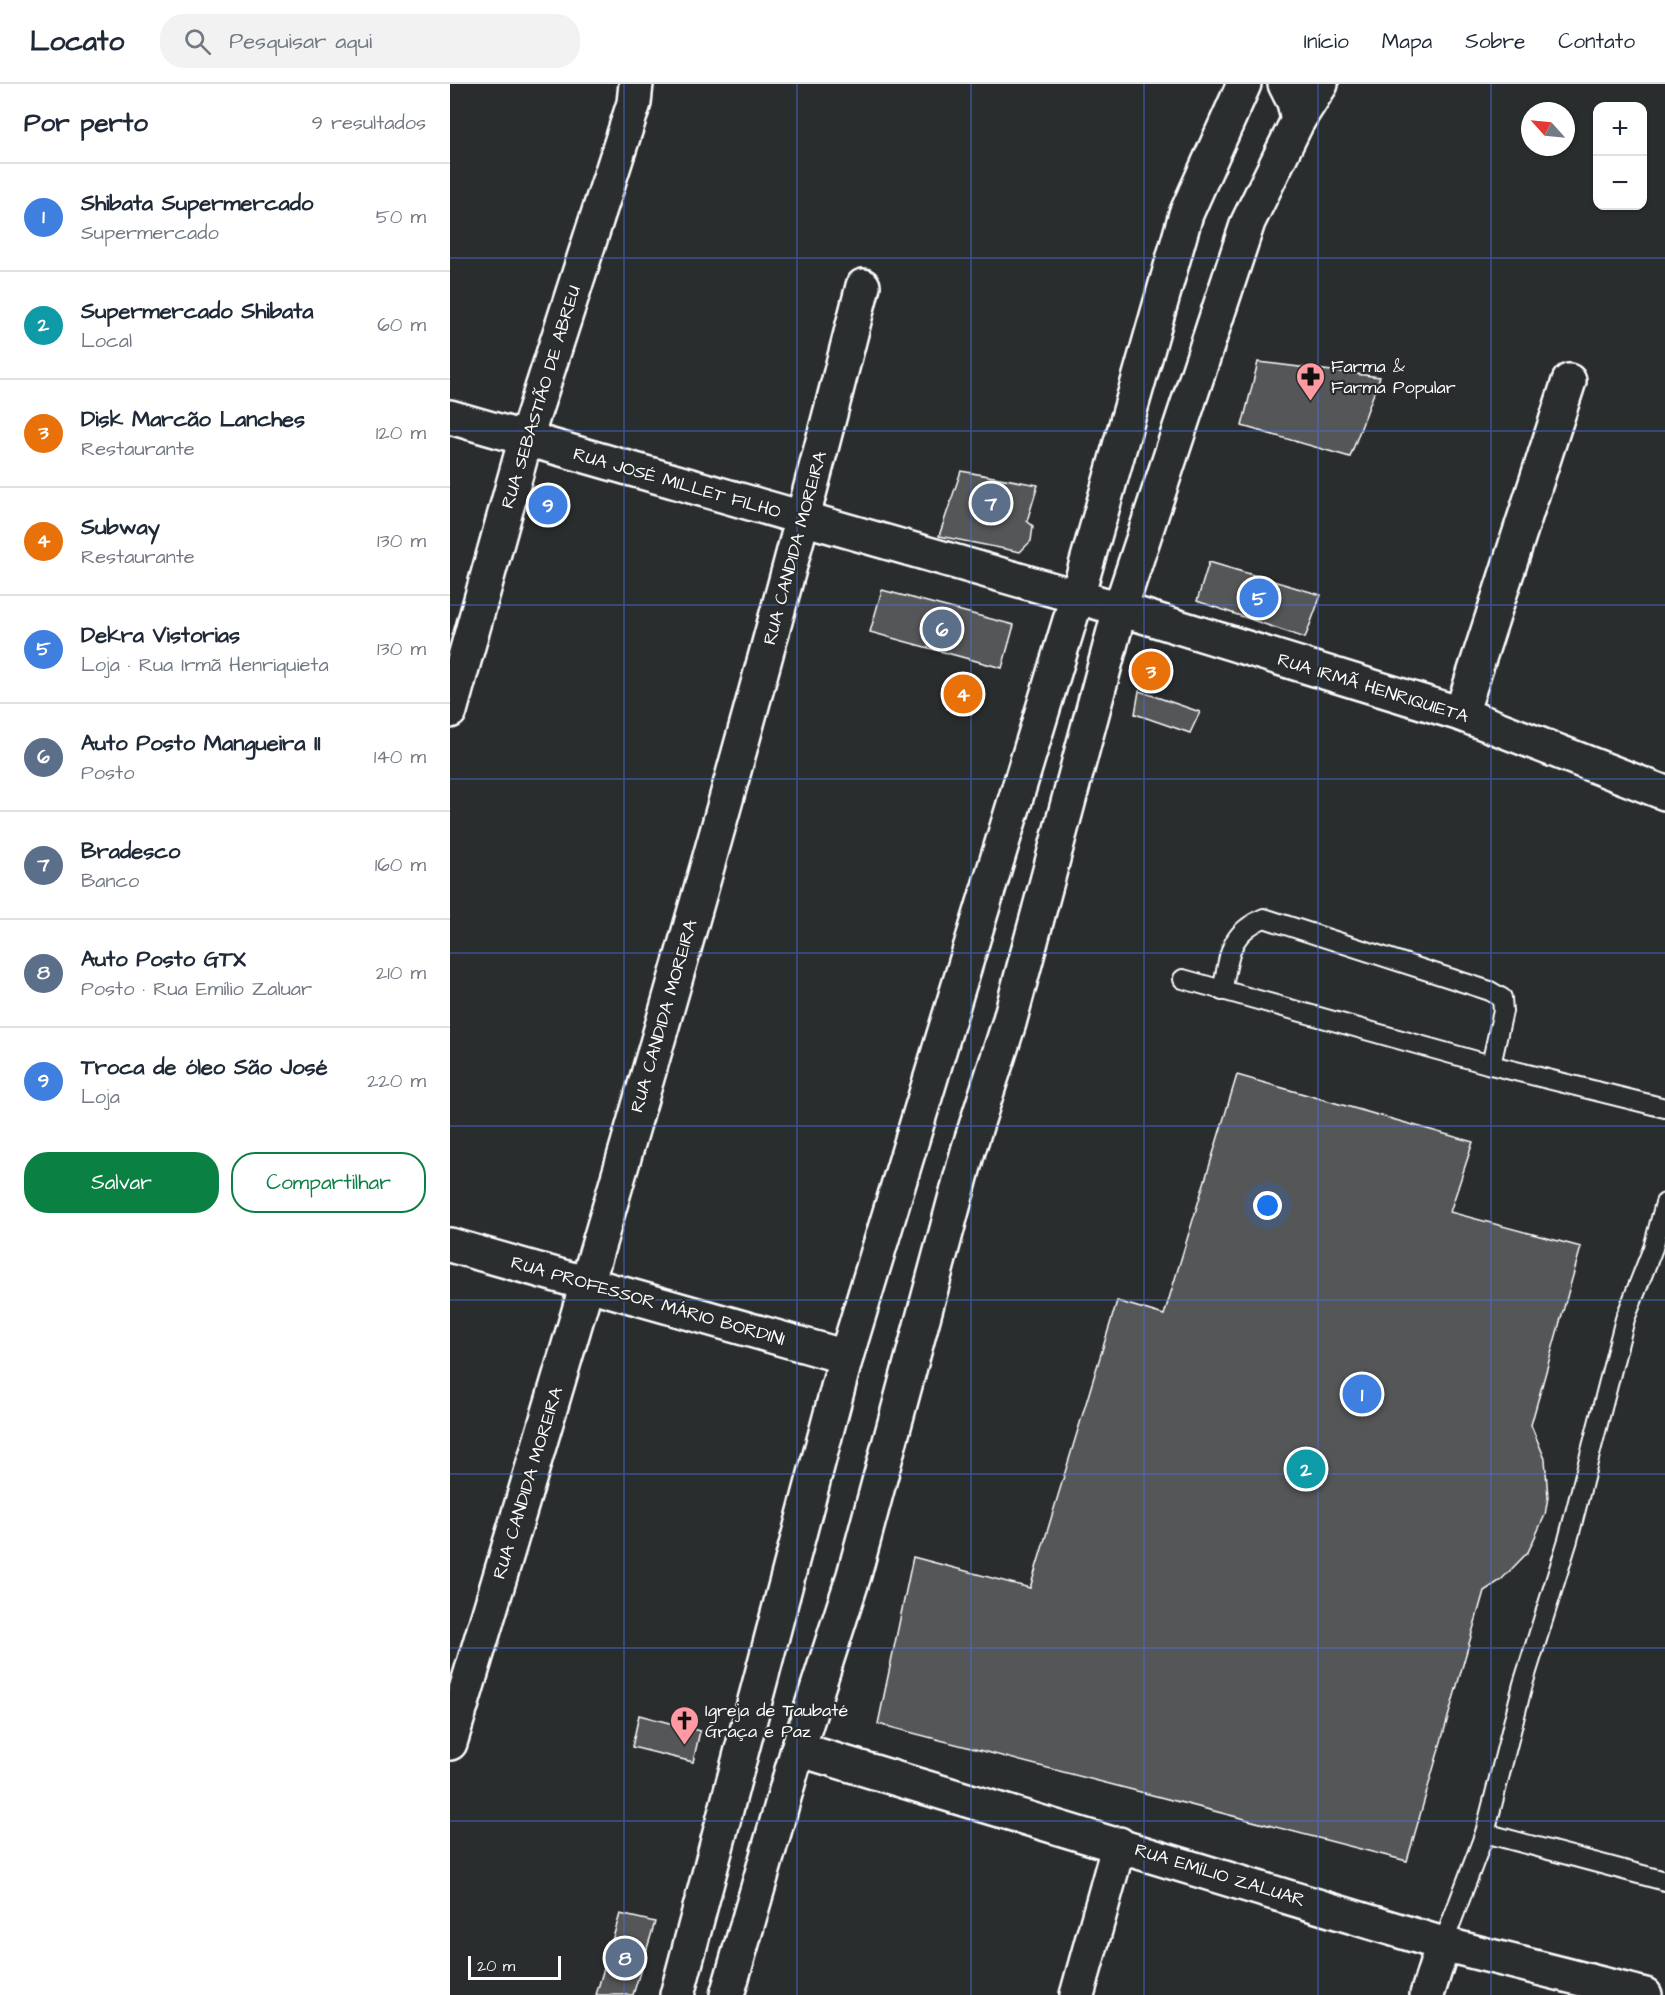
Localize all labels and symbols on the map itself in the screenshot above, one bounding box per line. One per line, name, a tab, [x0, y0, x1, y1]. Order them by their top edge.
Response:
north arrow	[1521, 102, 1575, 156]
street label: RUA SEBASTIÃO DE ABREU	[495, 282, 587, 512]
place label: Farma & Farma Popular	[1331, 354, 1456, 400]
pharmacy icon: Farma & Farma Popular	[1294, 360, 1326, 402]
street label: RUA JOSÉ MILLET FILHO	[570, 441, 784, 525]
street label: RUA CANDIDA MOREIRA	[757, 448, 833, 648]
pin: 7	[972, 480, 1010, 526]
pin: 9	[528, 482, 568, 528]
pin: 5	[1240, 576, 1278, 620]
pin: 6	[922, 606, 962, 652]
street label: RUA IRMÃ HENRIQUIETA	[1275, 647, 1472, 729]
pin: 3	[1132, 648, 1170, 694]
pin: 4	[944, 672, 982, 716]
street label: RUA CANDIDA MOREIRA	[624, 916, 704, 1115]
your location	[1253, 1191, 1282, 1220]
street label: RUA PROFESSOR MÁRIO BORDINI	[508, 1250, 788, 1352]
pin: 1	[1342, 1372, 1382, 1416]
street label: RUA CANDIDA MOREIRA	[487, 1383, 569, 1582]
pin: 2	[1286, 1446, 1326, 1492]
place label: Igreja de Taubaté Graça e Paz	[705, 1698, 848, 1744]
church icon: Igreja de Taubaté Graça e Paz	[668, 1704, 700, 1746]
street label: RUA EMÍLIO ZALUAR	[1132, 1837, 1308, 1913]
pin: 8	[606, 1936, 645, 1980]
scale bar	[468, 1953, 561, 1980]

